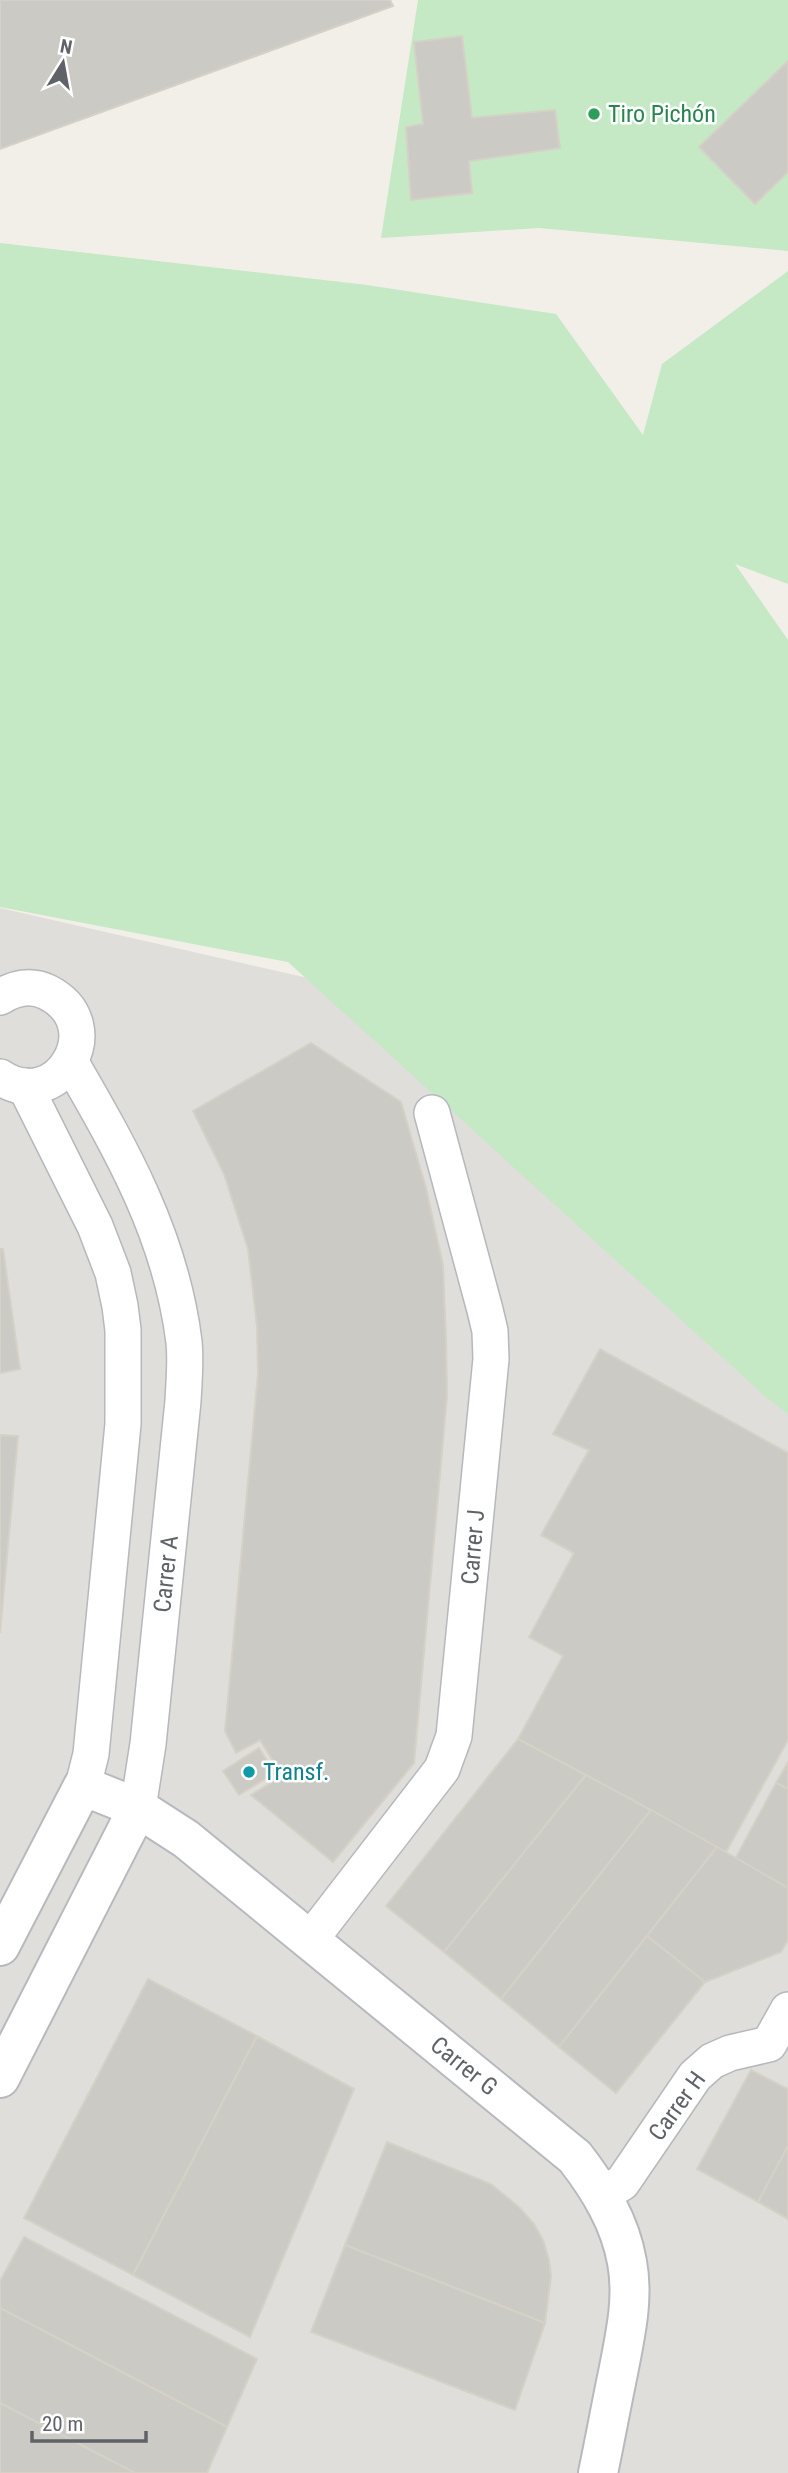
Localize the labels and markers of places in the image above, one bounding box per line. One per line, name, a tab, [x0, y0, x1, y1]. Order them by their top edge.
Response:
place label: Tiro Pichón	[608, 100, 716, 128]
marker: Tiro Pichón	[586, 106, 602, 122]
place label: Transf.	[263, 1758, 329, 1786]
marker: Transf.	[241, 1764, 257, 1780]

